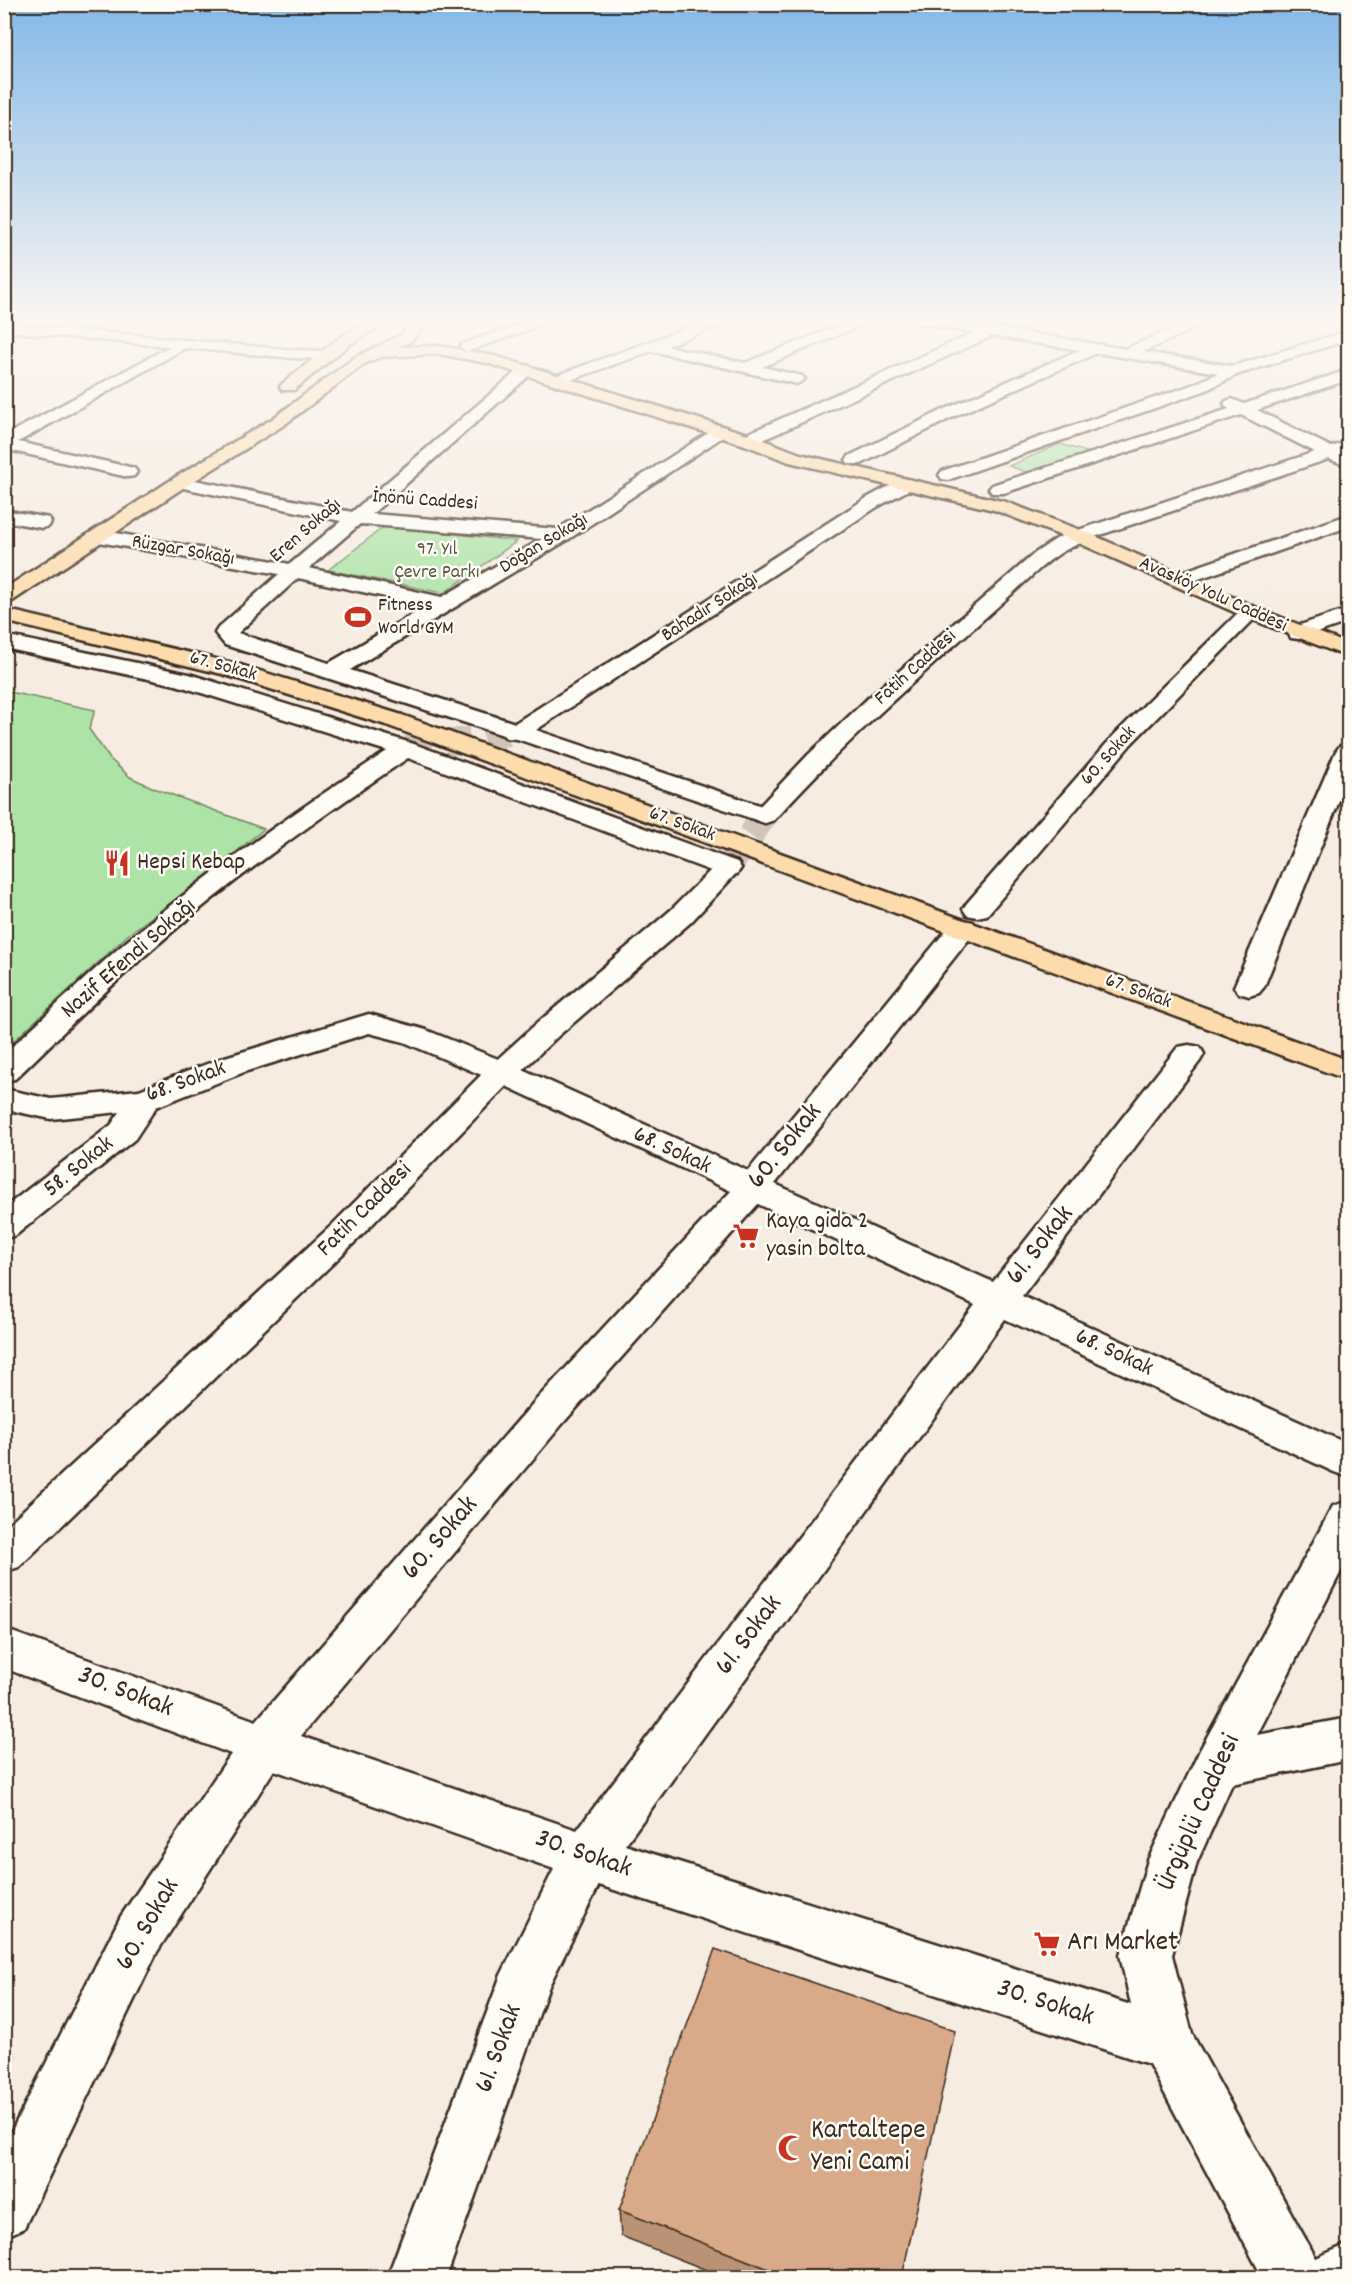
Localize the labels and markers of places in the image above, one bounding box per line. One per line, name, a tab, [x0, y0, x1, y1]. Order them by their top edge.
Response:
place label: Fitness World GYM	[378, 592, 454, 643]
sports icon: Fitness World GYM	[343, 602, 373, 632]
place label: Hepsi Kebap	[137, 846, 245, 880]
restaurant icon: Hepsi Kebap	[102, 848, 132, 878]
place label: Kaya gida 2 yasin bolta	[766, 1205, 868, 1267]
supermarket icon: Kaya gida 2 yasin bolta	[731, 1221, 761, 1251]
place label: Arı Market	[1067, 1924, 1178, 1964]
supermarket icon: Arı Market	[1032, 1929, 1062, 1959]
place label: Kartaltepe Yeni Cami	[811, 2112, 925, 2184]
mosque icon: Kartaltepe Yeni Cami	[776, 2133, 806, 2163]

